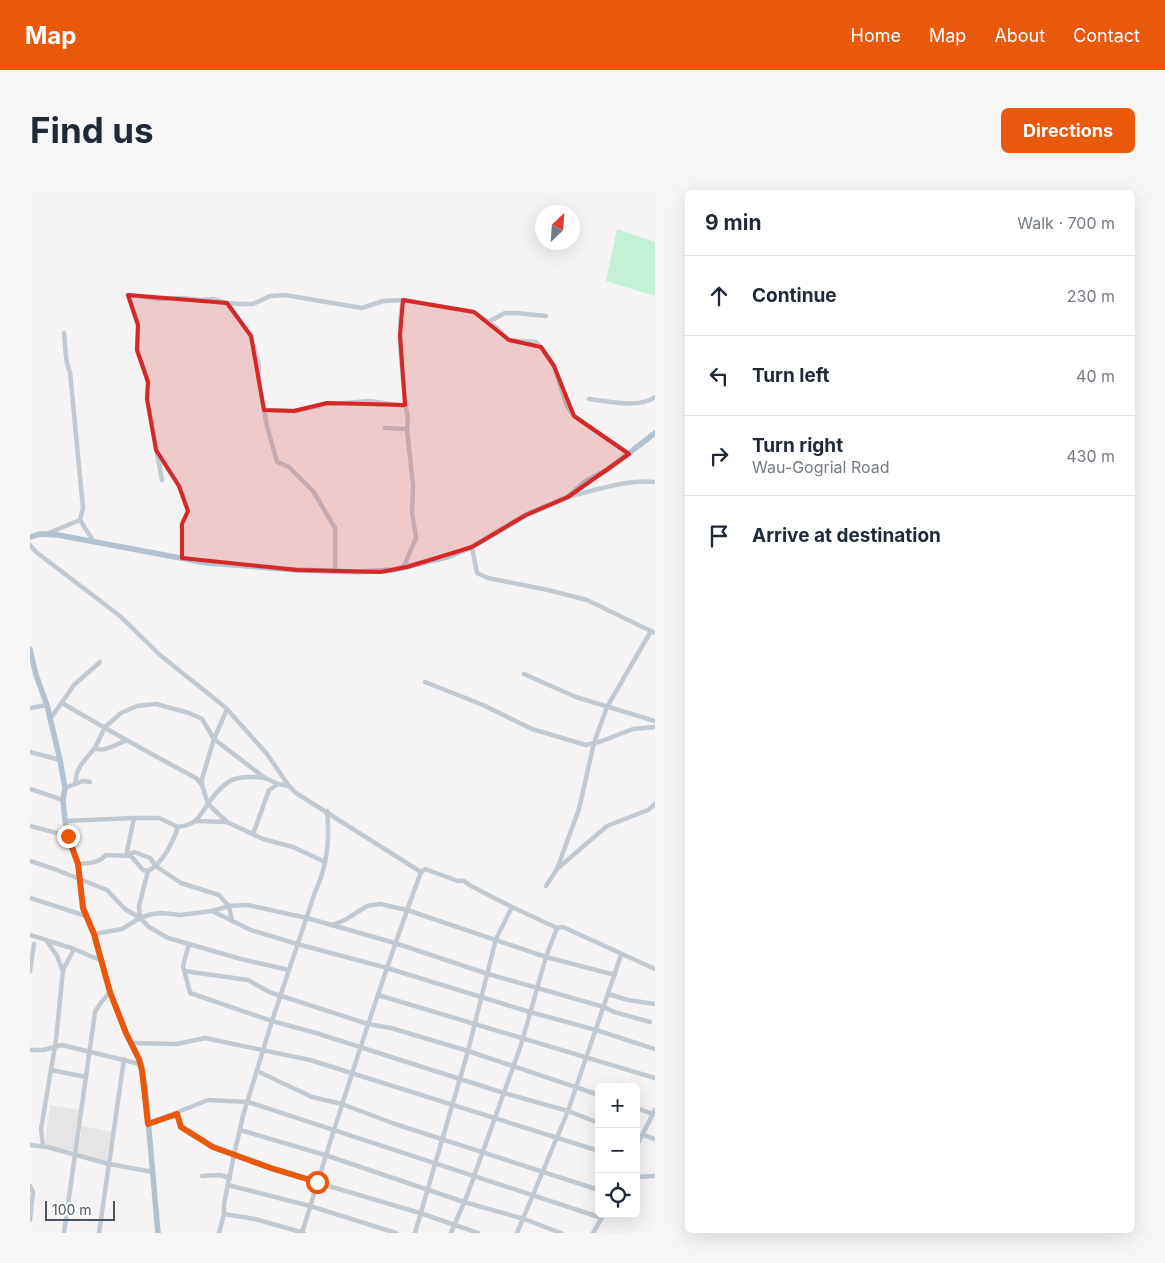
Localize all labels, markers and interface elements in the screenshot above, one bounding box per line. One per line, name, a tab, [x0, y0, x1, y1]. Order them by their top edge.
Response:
text: Map	[25, 21, 76, 50]
text: Home	[851, 25, 901, 46]
text: Map	[929, 25, 966, 46]
text: About	[994, 25, 1045, 46]
text: Contact	[1073, 25, 1140, 46]
button: Directions	[1001, 108, 1135, 153]
text: Find us	[30, 109, 154, 151]
north arrow	[535, 205, 580, 250]
text: 9 min	[705, 210, 762, 235]
text: Walk · 700 m	[1017, 213, 1115, 233]
icon: ahead	[705, 282, 733, 310]
text: Continue	[752, 284, 837, 307]
text: 230 m	[1067, 286, 1115, 306]
icon: left	[705, 362, 733, 390]
text: Turn left	[752, 364, 830, 387]
text: 40 m	[1076, 366, 1115, 386]
text: Turn right	[752, 434, 843, 457]
icon: right	[705, 442, 733, 470]
text: 430 m	[1066, 446, 1115, 466]
text: Wau-Gogrial Road	[752, 457, 890, 477]
icon: arrive	[705, 522, 733, 550]
text: Arrive at destination	[752, 524, 941, 547]
route end	[57, 825, 80, 848]
map controls	[595, 1083, 640, 1218]
button: +	[595, 1083, 640, 1128]
button: −	[595, 1128, 640, 1173]
route start	[306, 1171, 329, 1194]
button: locate	[595, 1173, 640, 1218]
scale bar	[45, 1198, 115, 1221]
text: 100 m	[52, 1201, 92, 1218]

